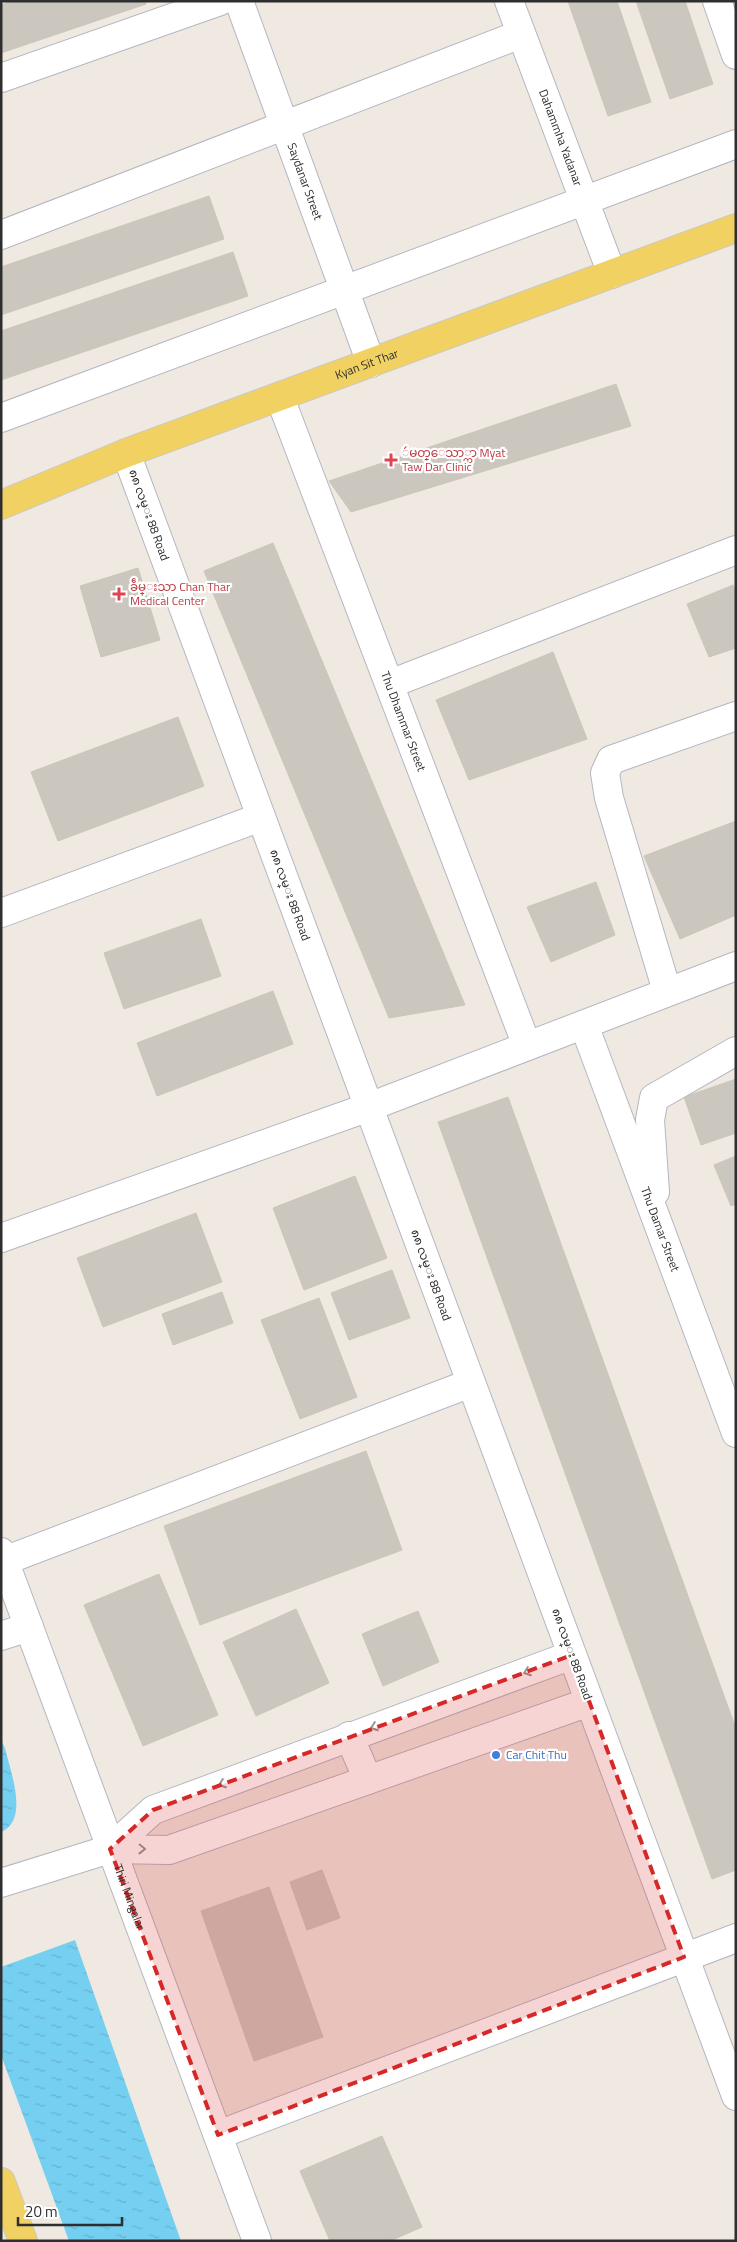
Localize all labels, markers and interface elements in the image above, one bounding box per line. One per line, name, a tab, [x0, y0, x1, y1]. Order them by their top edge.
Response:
street label: Dahammha Yadanar	[534, 86, 588, 189]
street label: Saydanar Street	[282, 140, 328, 223]
street label: Kyan Sit Thar	[332, 343, 401, 384]
place label: ဴမတ္ေသာ္တာ Myat Taw Dar Clinic	[402, 443, 506, 476]
marker: ဴမတ္ေသာ္တာ Myat Taw Dar Clinic	[384, 453, 398, 467]
street label: ၈၈ လမ္း 88 Road	[124, 467, 175, 563]
place label: ခဵမ္းသာ Chan Thar Medical Center	[130, 577, 230, 610]
marker: ခဵမ္းသာ Chan Thar Medical Center	[112, 587, 126, 601]
street label: Thu Dhammar Street	[376, 668, 432, 775]
street label: ၈၈ လမ္း 88 Road	[265, 847, 316, 943]
street label: Thu Damar Street	[636, 1184, 685, 1275]
street label: ၈၈ လမ္း 88 Road	[406, 1227, 457, 1323]
street label: ၈၈ လမ္း 88 Road	[547, 1606, 598, 1702]
one-way arrow	[523, 1666, 531, 1676]
one-way arrow	[370, 1721, 379, 1731]
place label: Car Chit Thu	[506, 1745, 567, 1764]
marker: Car Chit Thu	[490, 1749, 502, 1761]
one-way arrow	[218, 1778, 226, 1788]
one-way arrow	[138, 1844, 146, 1854]
street label: Thiri Mingalar	[109, 1861, 151, 1933]
scale bar	[18, 2194, 121, 2226]
text: 20 m	[25, 2200, 58, 2223]

